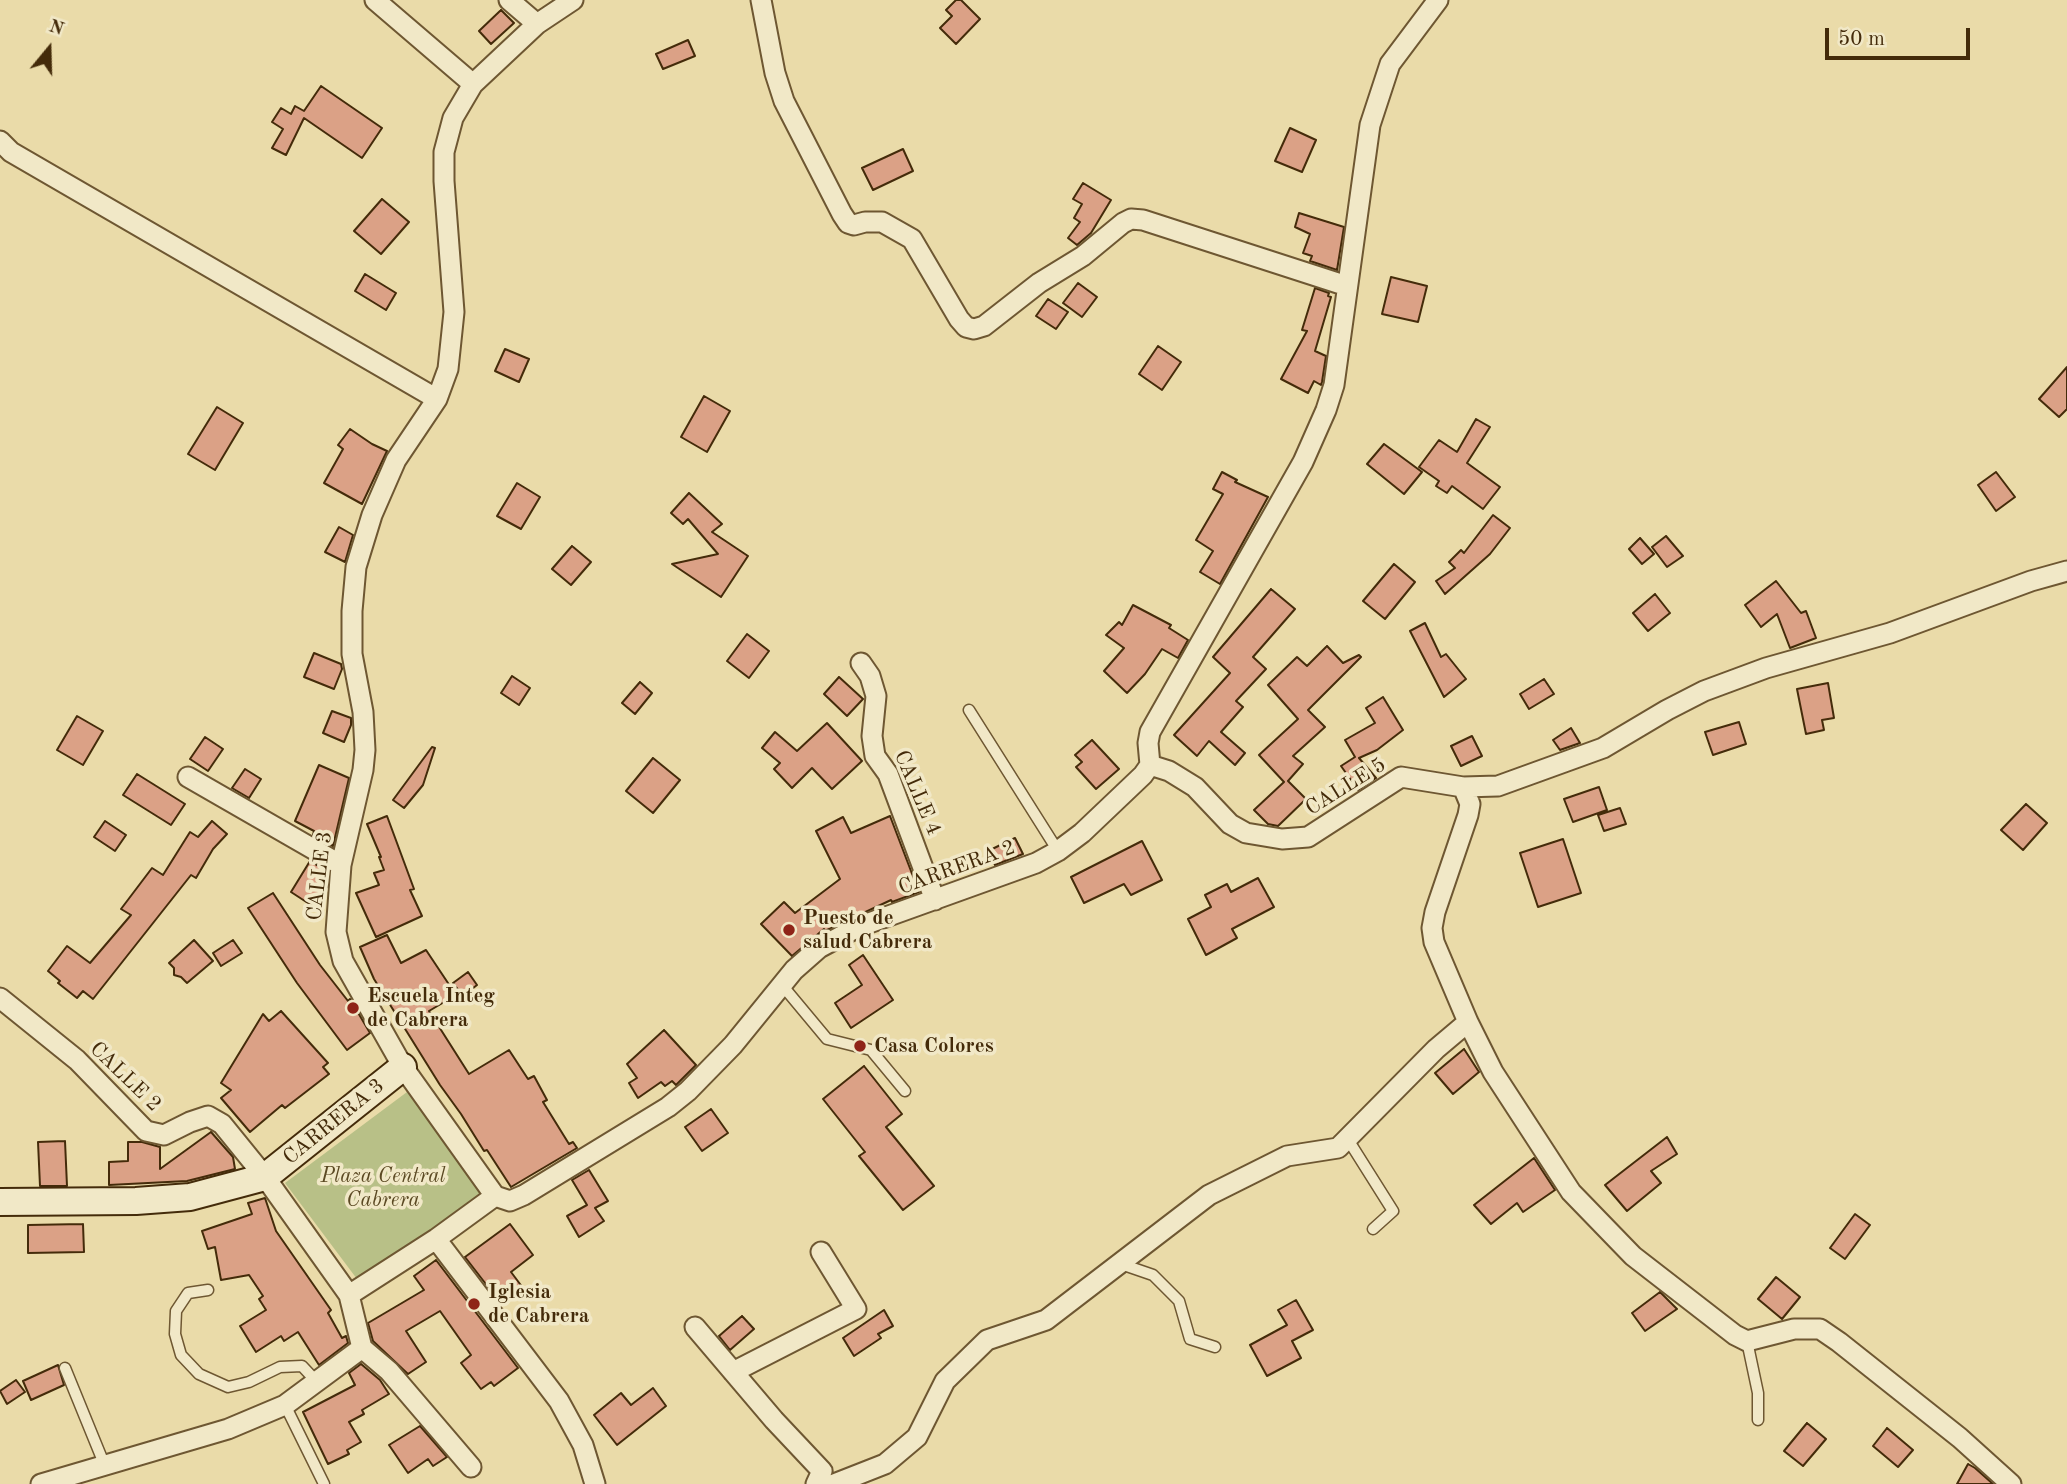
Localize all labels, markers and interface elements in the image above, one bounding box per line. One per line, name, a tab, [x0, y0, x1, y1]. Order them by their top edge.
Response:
north arrow	[14, 14, 84, 84]
scale bar	[1829, 14, 1974, 58]
text: N	[46, 17, 66, 40]
text: 50 m	[1838, 29, 1885, 50]
street label: CALLE 4	[888, 747, 946, 839]
street label: CALLE 5	[1301, 753, 1391, 821]
street label: CALLE 3	[302, 830, 338, 922]
street label: CARRERA 2	[895, 835, 1019, 901]
place label: Puesto de salud Cabrera	[803, 905, 932, 955]
marker: Puesto de salud Cabrera	[781, 922, 797, 938]
place label: Escuela Integ de Cabrera	[367, 983, 495, 1033]
marker: Escuela Integ de Cabrera	[345, 1000, 361, 1016]
place label: Casa Colores	[874, 1033, 994, 1059]
street label: CALLE 2	[84, 1037, 166, 1117]
marker: Casa Colores	[852, 1038, 868, 1054]
street label: CARRERA 3	[278, 1074, 390, 1170]
park label: Plaza Central Cabrera	[320, 1163, 446, 1213]
place label: Iglesia de Cabrera	[488, 1279, 590, 1329]
marker: Iglesia de Cabrera	[466, 1296, 482, 1312]

